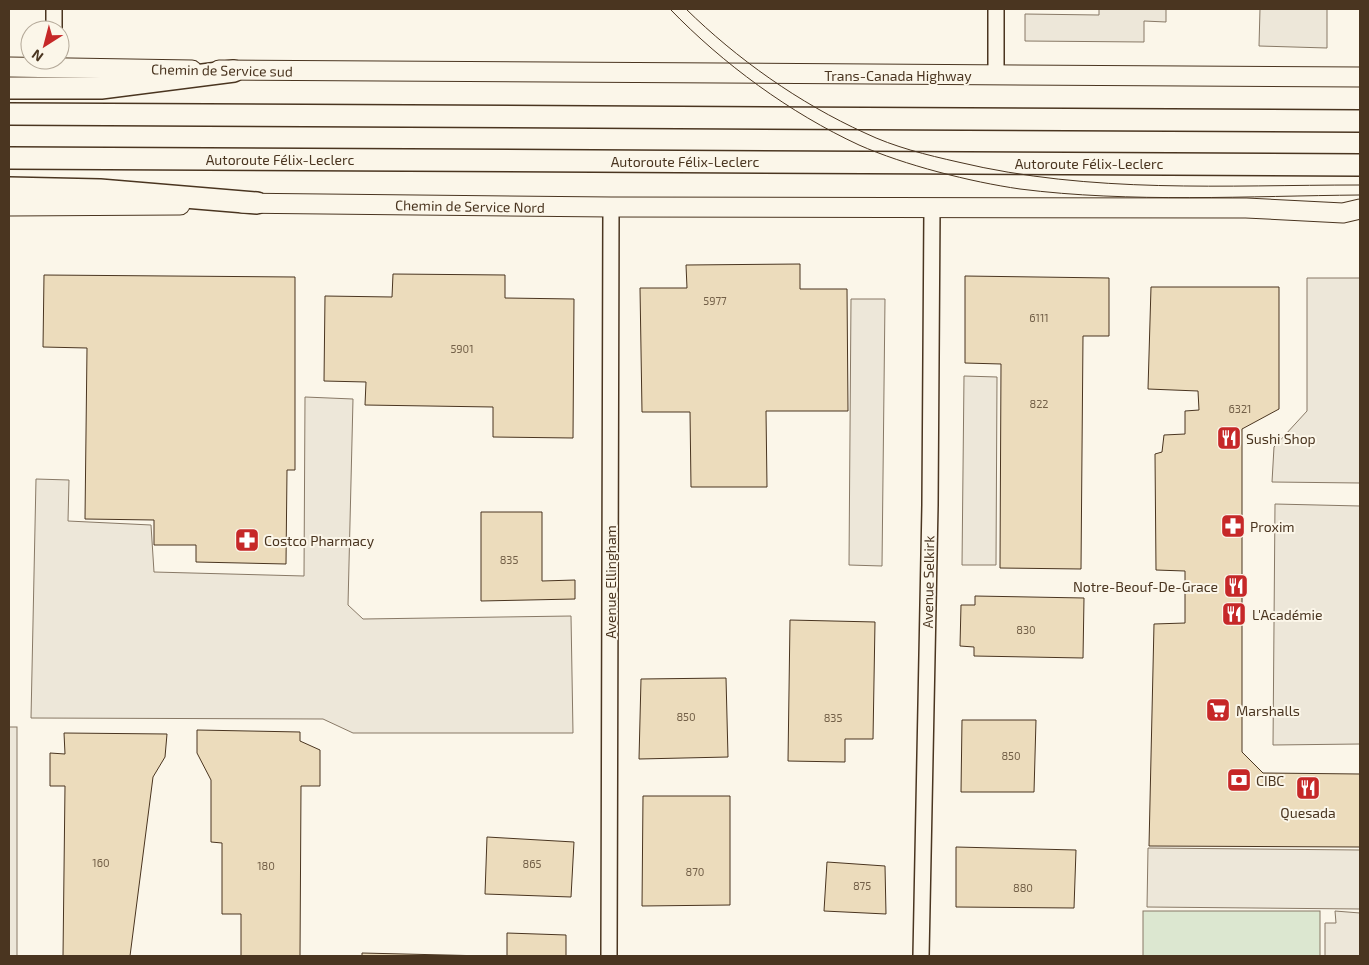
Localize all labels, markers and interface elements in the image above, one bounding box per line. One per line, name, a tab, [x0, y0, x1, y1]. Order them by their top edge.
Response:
north arrow	[20, 20, 70, 70]
text: N	[28, 46, 46, 66]
street label: Chemin de Service sud	[151, 60, 293, 80]
street label: Trans-Canada Highway	[824, 67, 972, 84]
street label: Autoroute Félix-Leclerc	[206, 151, 354, 168]
street label: Autoroute Félix-Leclerc	[611, 153, 759, 170]
street label: Autoroute Félix-Leclerc	[1015, 155, 1163, 172]
street label: Chemin de Service Nord	[395, 196, 545, 216]
house number: 5977	[703, 294, 727, 307]
house number: 6111	[1029, 311, 1049, 324]
house number: 5901	[450, 342, 474, 355]
house number: 822	[1029, 397, 1049, 410]
house number: 6321	[1229, 402, 1251, 415]
restaurant icon: Sushi Shop	[1216, 425, 1242, 451]
place label: Sushi Shop	[1246, 430, 1316, 447]
pharmacy icon: Proxim	[1220, 513, 1246, 539]
place label: Proxim	[1250, 518, 1295, 535]
street label: Avenue Ellingham	[602, 525, 619, 639]
pharmacy icon: Costco Pharmacy	[234, 527, 260, 553]
place label: Costco Pharmacy	[264, 532, 375, 549]
street label: Avenue Selkirk	[919, 535, 937, 629]
house number: 835	[500, 553, 518, 566]
restaurant icon: Notre-Beouf-De-Grace	[1223, 573, 1249, 599]
place label: Notre-Beouf-De-Grace	[1073, 578, 1218, 595]
restaurant icon: L'Académie	[1221, 601, 1247, 627]
place label: L'Académie	[1252, 606, 1322, 623]
house number: 830	[1016, 623, 1036, 636]
supermarket icon: Marshalls	[1205, 697, 1231, 723]
place label: Marshalls	[1236, 702, 1300, 719]
house number: 850	[676, 710, 696, 723]
house number: 835	[824, 711, 842, 724]
house number: 850	[1001, 749, 1021, 762]
bank icon: CIBC	[1226, 767, 1252, 793]
place label: CIBC	[1256, 772, 1284, 789]
restaurant icon: Quesada	[1295, 775, 1321, 801]
place label: Quesada	[1280, 804, 1336, 821]
house number: 160	[92, 856, 110, 869]
house number: 865	[523, 857, 542, 870]
house number: 180	[257, 859, 275, 872]
house number: 870	[686, 865, 704, 878]
house number: 875	[853, 879, 871, 892]
house number: 880	[1013, 881, 1033, 894]

